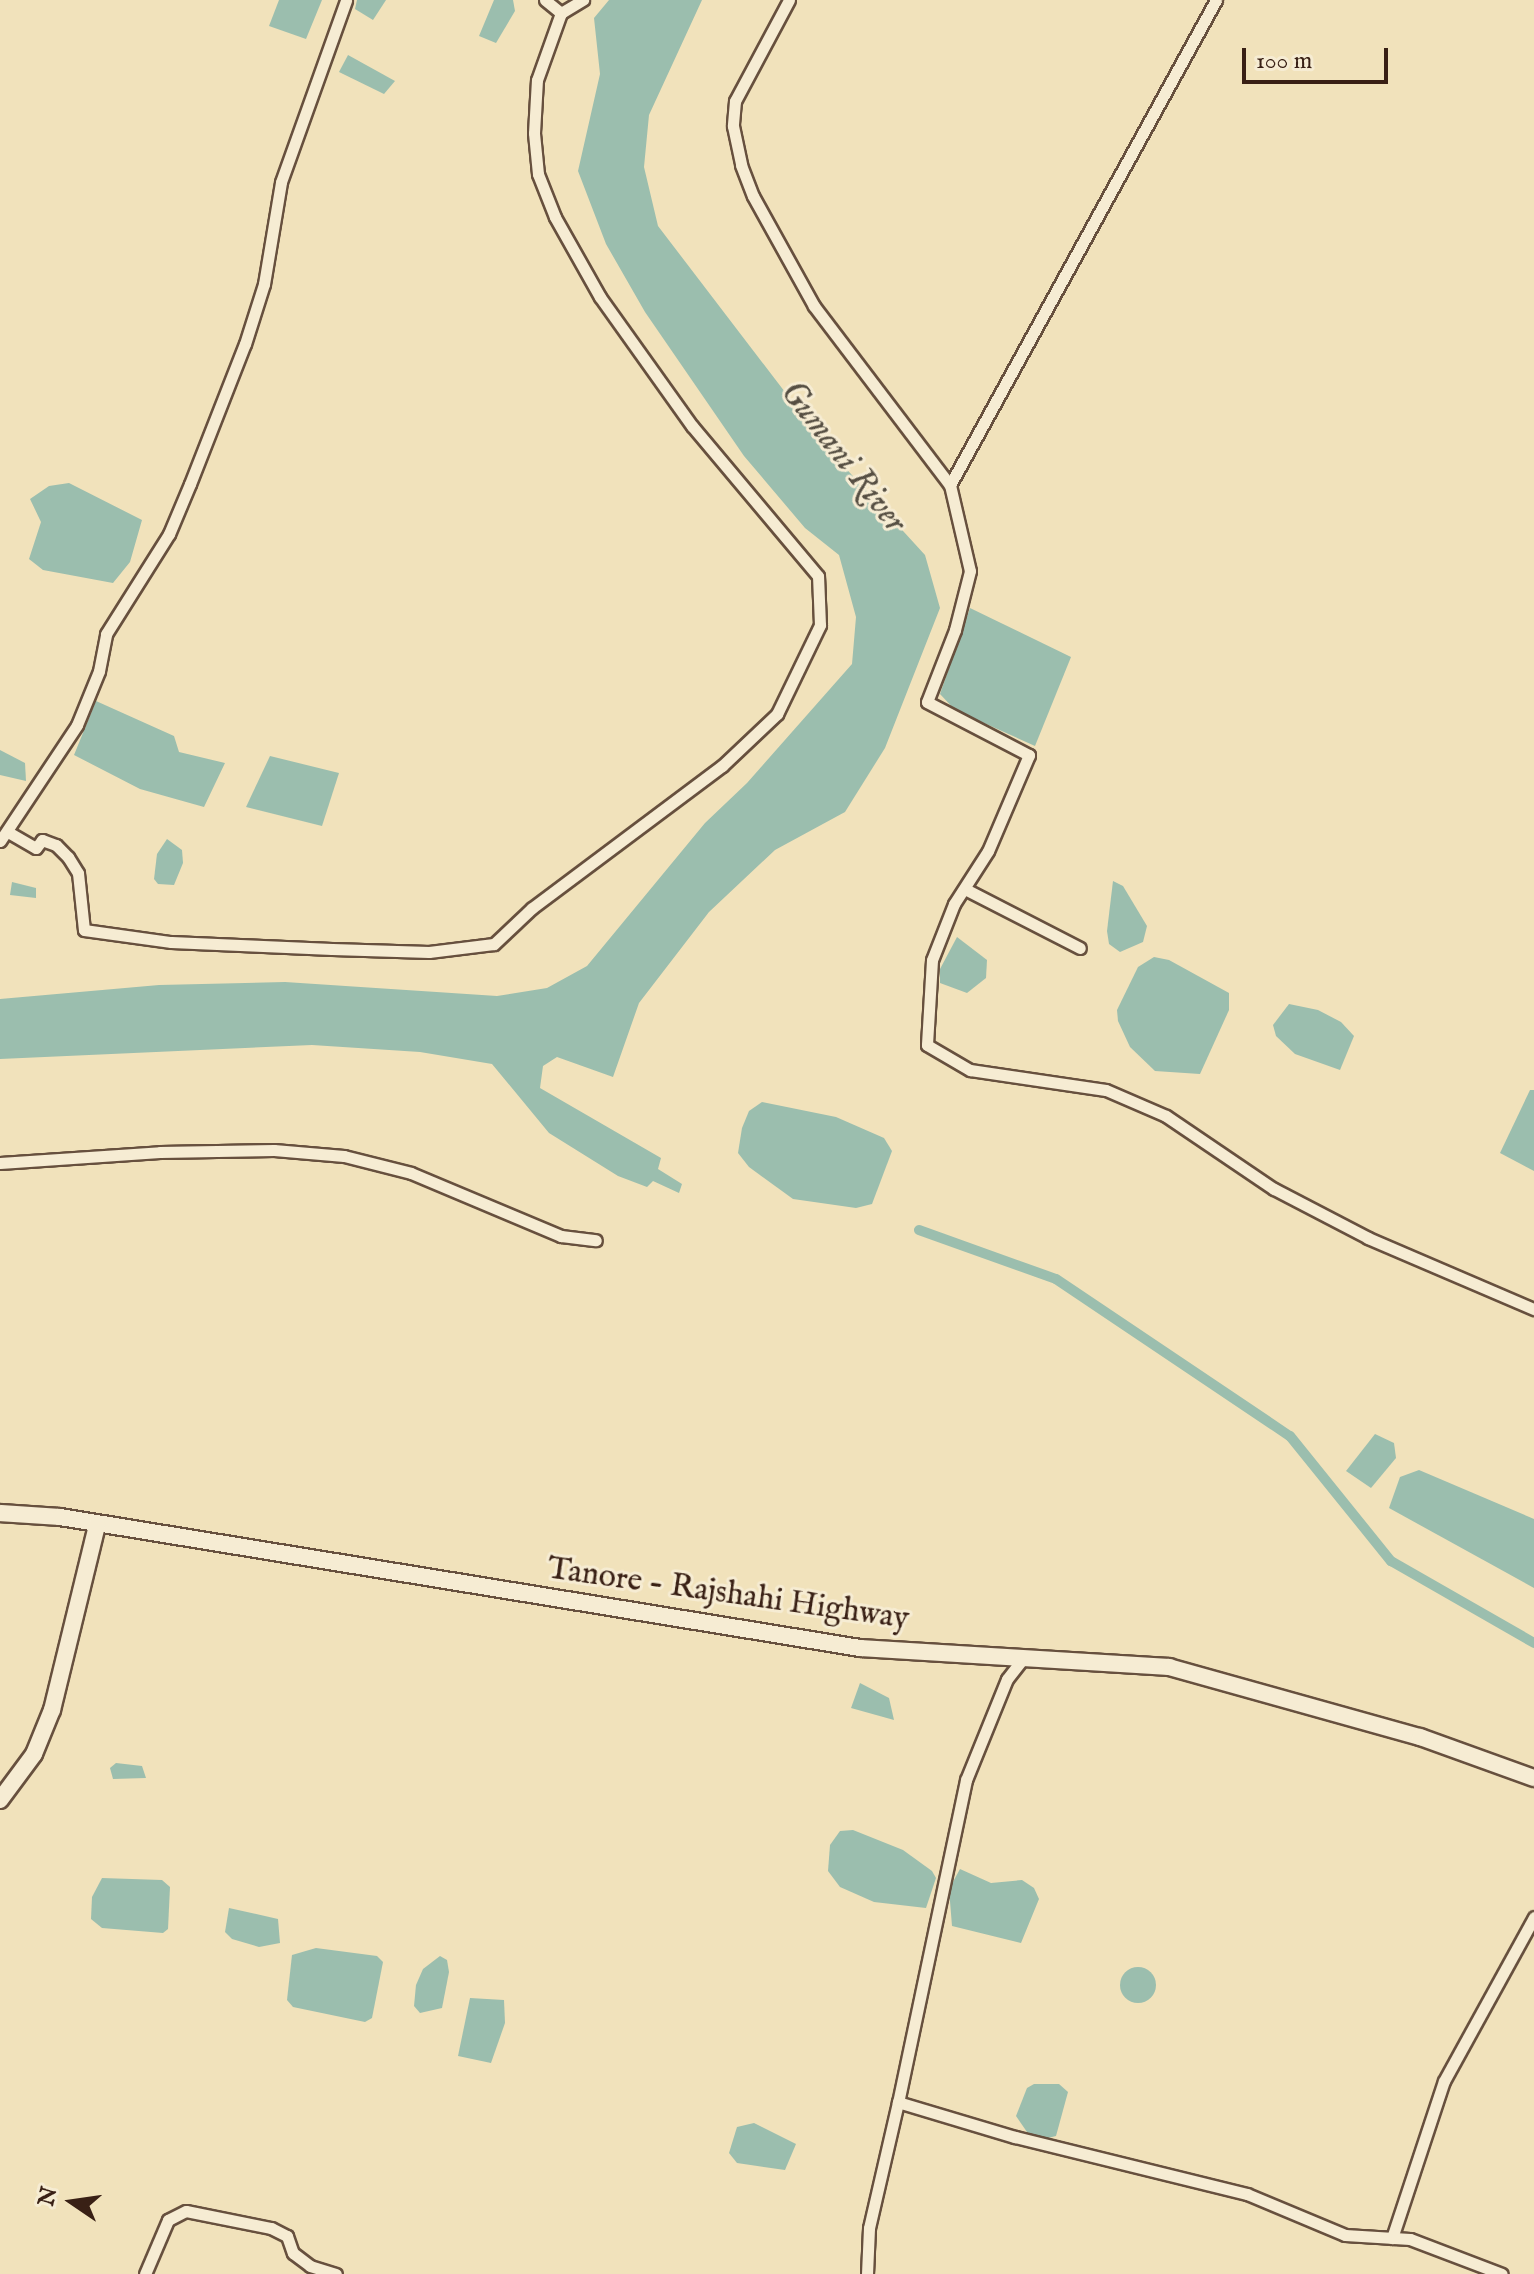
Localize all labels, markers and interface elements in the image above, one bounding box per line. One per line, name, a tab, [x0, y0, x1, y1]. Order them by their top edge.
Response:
scale bar	[1246, 32, 1392, 82]
text: 100 m	[1256, 46, 1312, 77]
water label: Gumani River	[771, 373, 915, 541]
street label: Tanore - Rajshahi Highway	[545, 1551, 911, 1639]
north arrow	[32, 2162, 112, 2242]
text: N	[33, 2184, 64, 2209]

